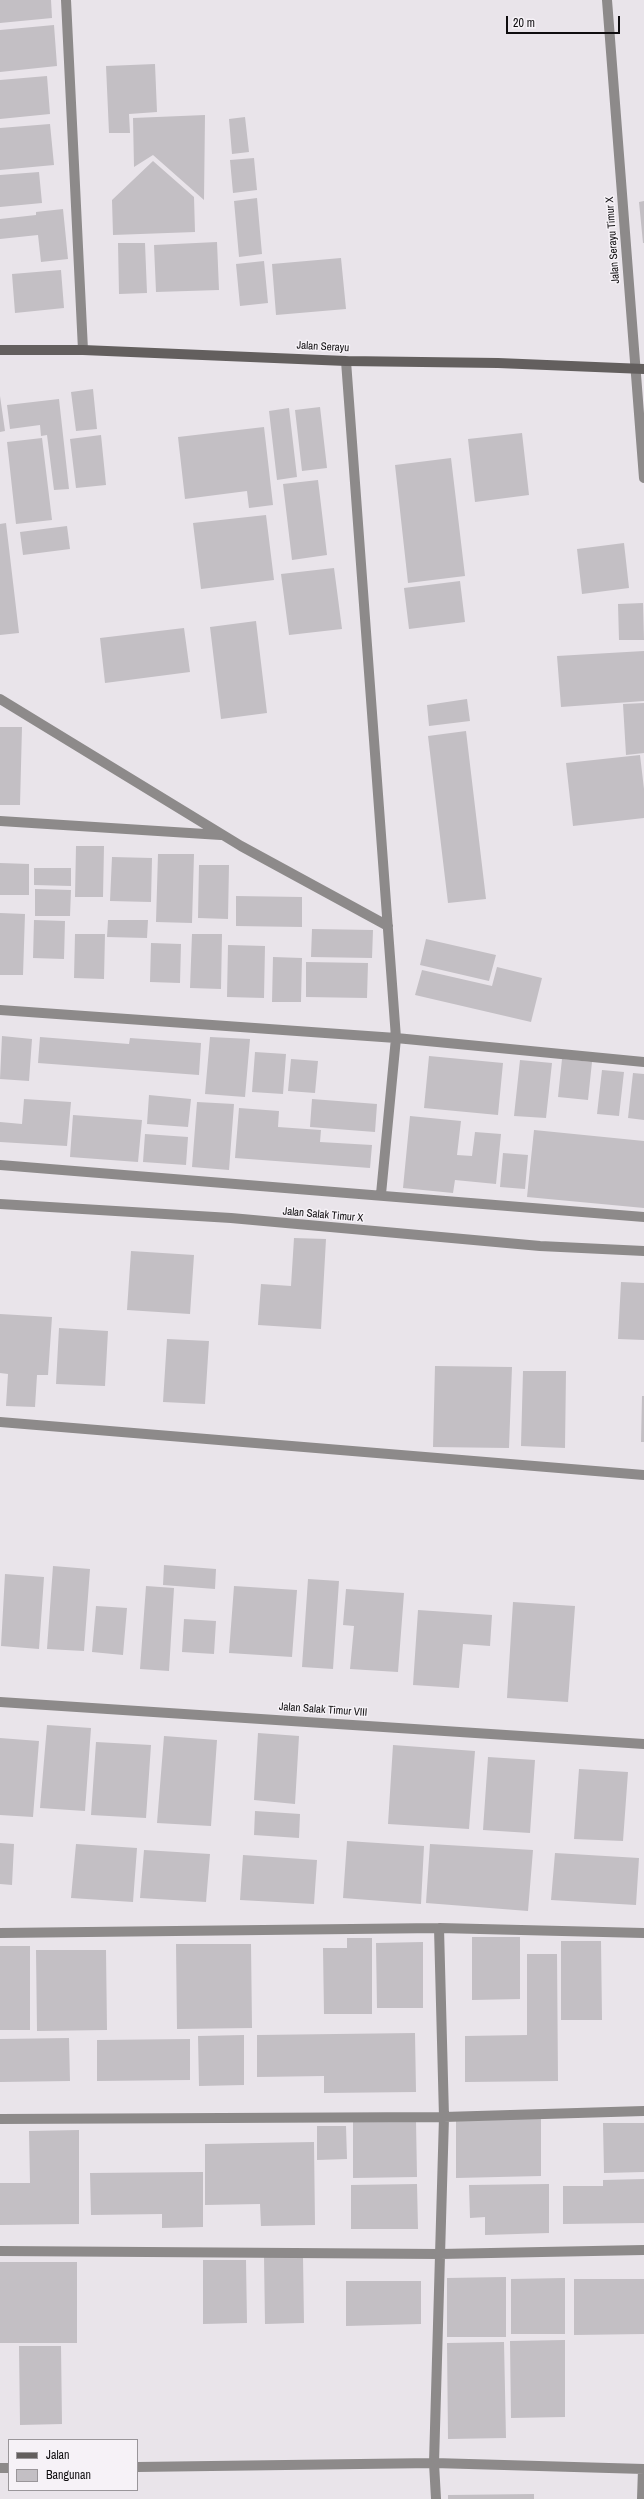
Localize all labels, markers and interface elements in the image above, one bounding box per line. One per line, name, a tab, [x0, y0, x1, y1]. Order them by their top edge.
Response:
scale bar	[508, 8, 622, 34]
text: 20 m	[513, 15, 535, 31]
street label: Jalan Serayu Timur X	[603, 196, 623, 284]
street label: Jalan Serayu	[296, 339, 350, 355]
street label: Jalan Salak Timur X	[282, 1205, 364, 1225]
street label: Jalan Salak Timur VIII	[278, 1700, 368, 1720]
legend	[8, 2439, 138, 2491]
text: Jalan	[46, 2447, 70, 2463]
text: Bangunan	[46, 2467, 91, 2483]

